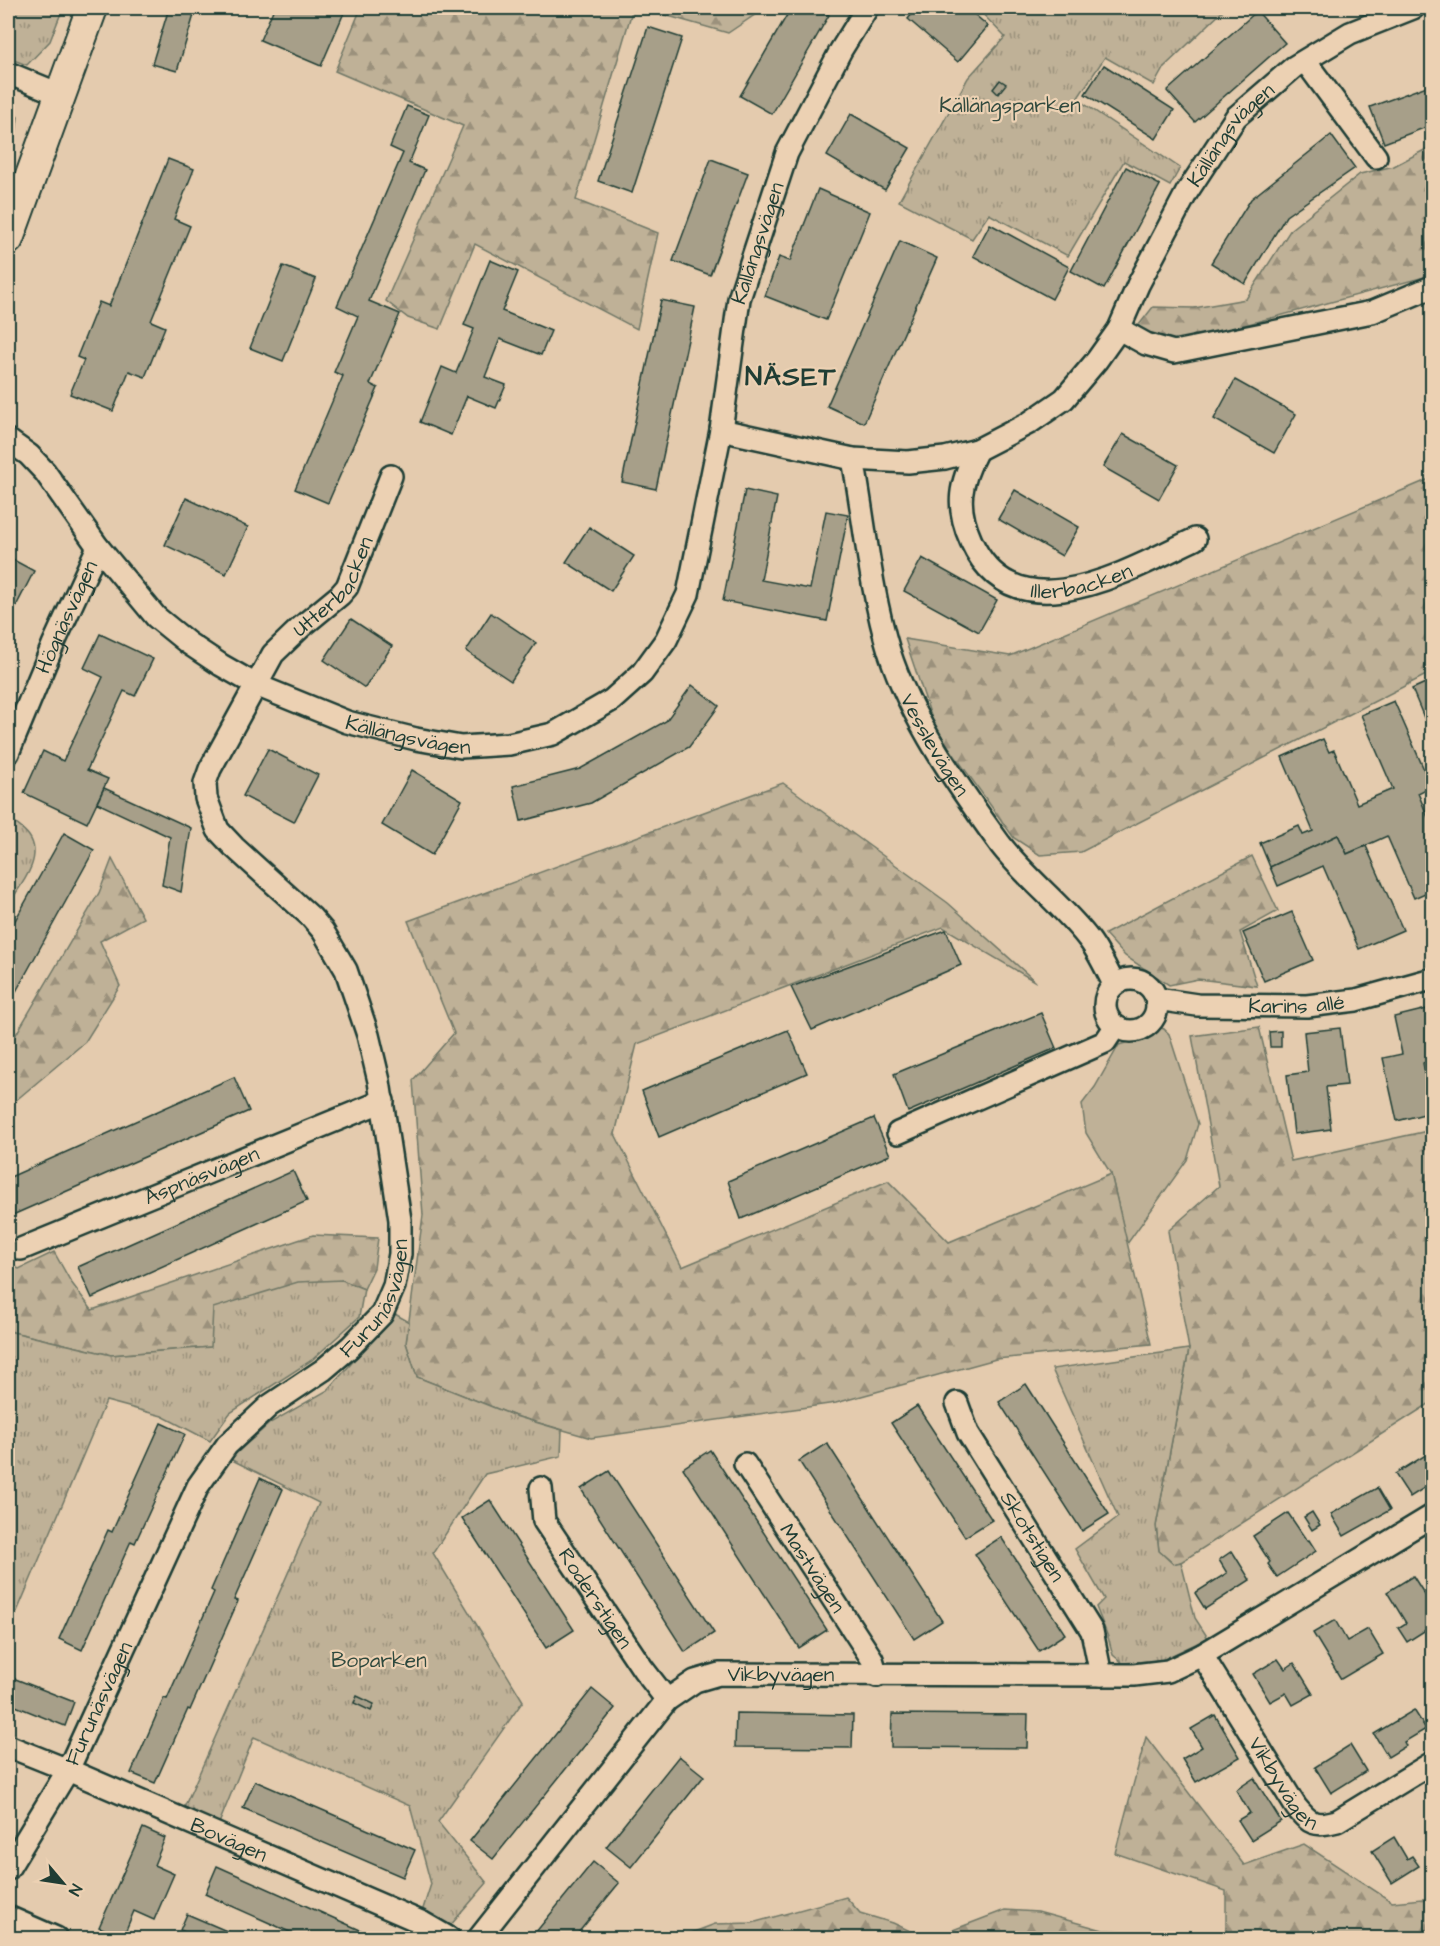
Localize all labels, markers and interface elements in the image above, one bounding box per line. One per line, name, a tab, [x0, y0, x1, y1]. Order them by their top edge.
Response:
street label: Källängsvägen	[1180, 76, 1281, 193]
park label: Källängsparken	[939, 91, 1081, 122]
street label: Källängsvägen	[724, 178, 791, 308]
district label: NÄSET	[745, 358, 837, 396]
street label: Utterbacken	[286, 532, 381, 643]
street label: Högnäsvägen	[29, 556, 105, 678]
street label: Illerbacken	[1029, 556, 1137, 606]
street label: Vesslevägen	[893, 689, 976, 802]
street label: Källängsvägen	[343, 708, 471, 762]
street label: Karins allé	[1248, 988, 1346, 1021]
street label: Aspnäsvägen	[140, 1139, 264, 1212]
street label: Furunäsvägen	[333, 1239, 416, 1365]
street label: Skotstigen	[993, 1486, 1072, 1587]
street label: Mastvägen	[772, 1518, 852, 1619]
street label: Roderstigen	[551, 1542, 639, 1655]
street label: Furunäsvägen	[58, 1637, 140, 1770]
park label: Boparken	[331, 1646, 427, 1676]
street label: Vikbyvägen	[727, 1660, 834, 1691]
street label: Vikbyvägen	[1241, 1731, 1322, 1837]
street label: Bovägen	[186, 1811, 272, 1869]
north arrow	[33, 1853, 93, 1913]
text: N	[63, 1880, 87, 1900]

